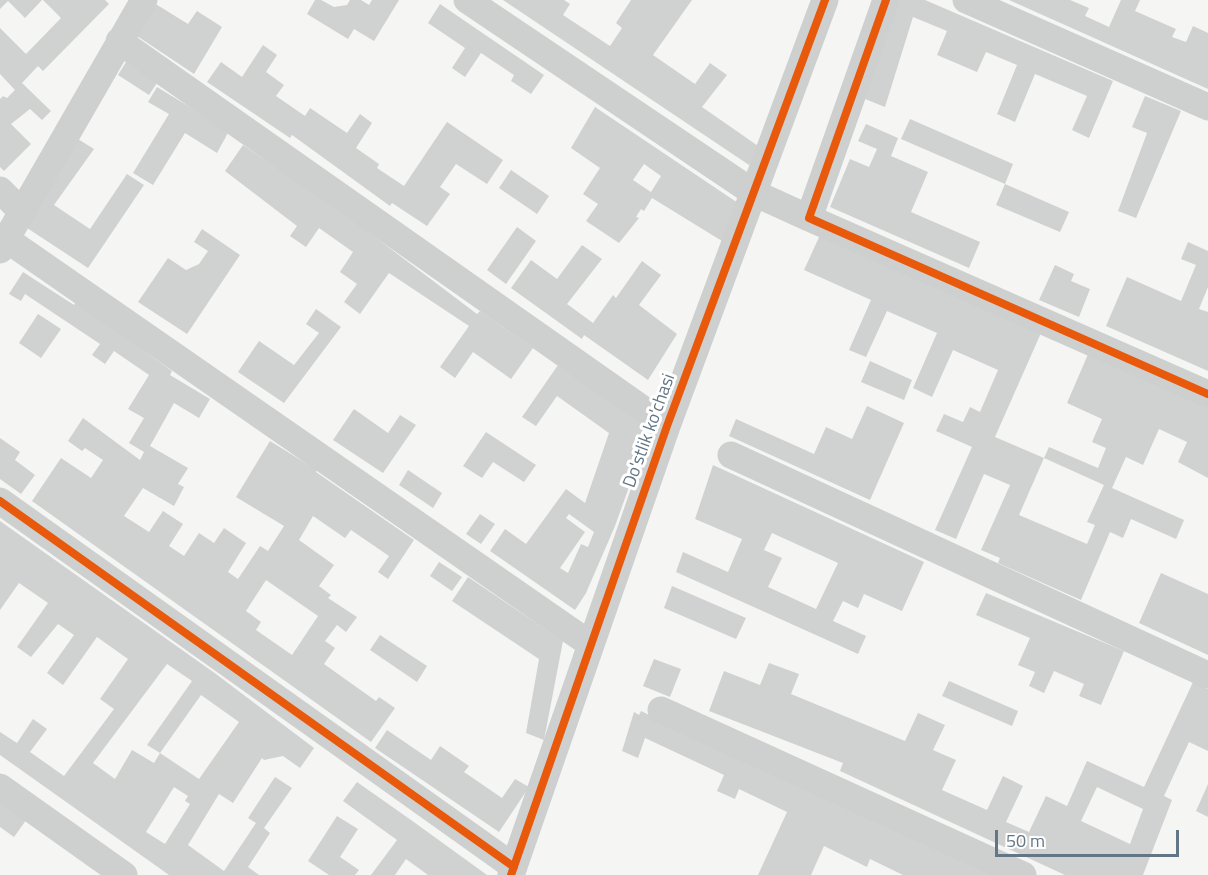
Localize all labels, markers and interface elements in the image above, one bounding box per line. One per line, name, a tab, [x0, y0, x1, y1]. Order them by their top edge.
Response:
street label: Do'stlik ko'chasi	[619, 371, 681, 491]
scale bar	[998, 818, 1182, 856]
text: 50 m	[1006, 827, 1045, 854]

